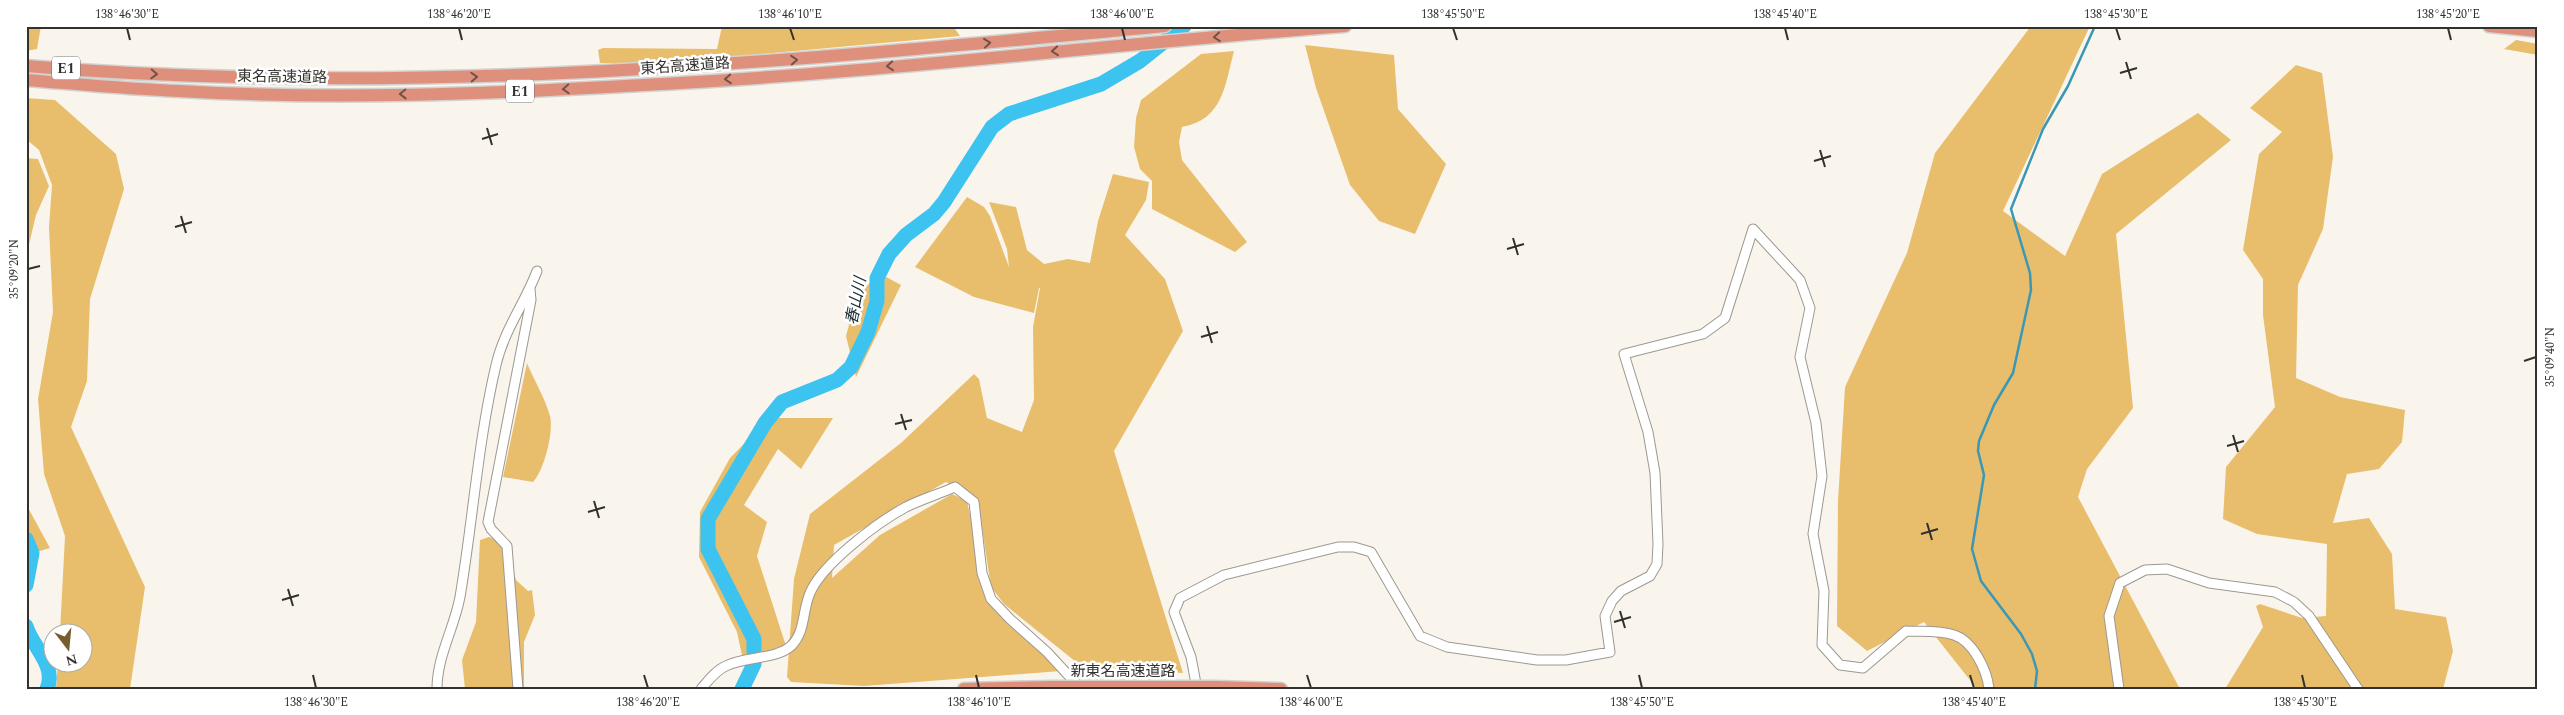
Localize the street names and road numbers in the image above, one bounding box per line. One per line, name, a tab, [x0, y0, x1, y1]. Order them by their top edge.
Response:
street label: 東名高速道路	[639, 51, 731, 81]
road number: E1	[52, 56, 80, 80]
street label: 東名高速道路	[237, 65, 327, 89]
road number: E1	[506, 80, 534, 102]
street label: 新東名高速道路	[1070, 660, 1176, 683]

